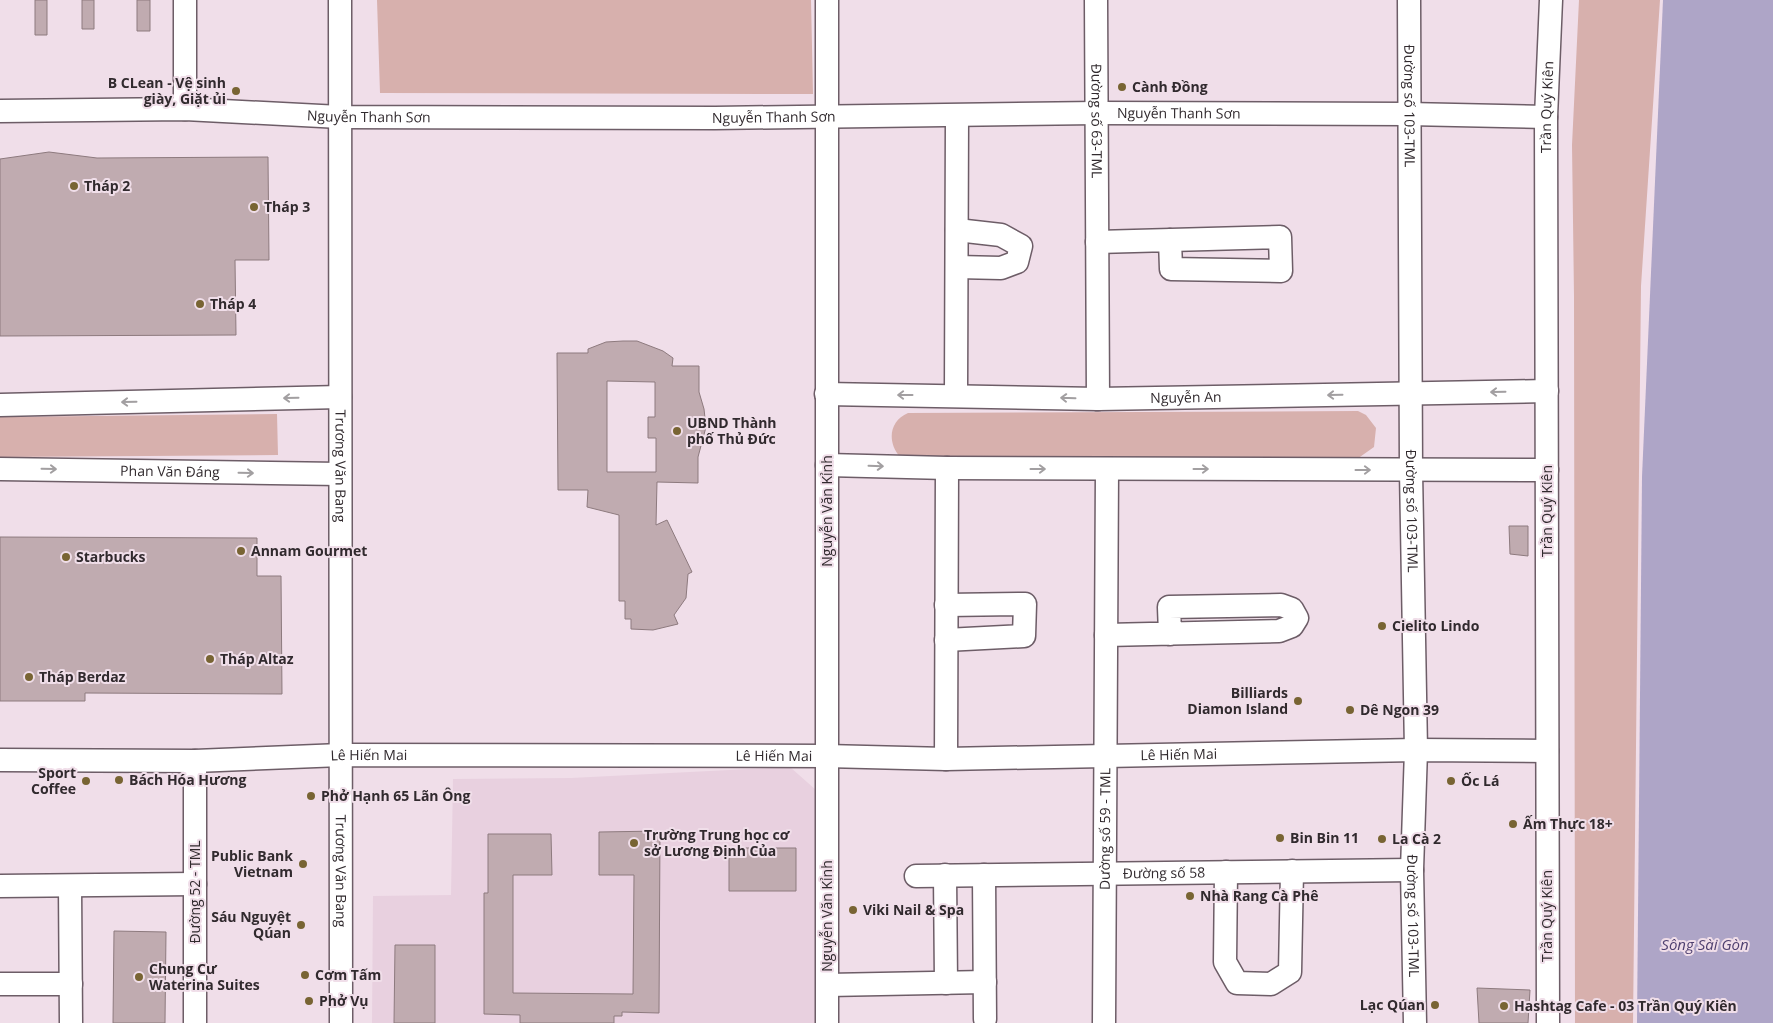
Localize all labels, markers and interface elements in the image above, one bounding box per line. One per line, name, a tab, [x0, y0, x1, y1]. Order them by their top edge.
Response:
street label: Đường số 103-TML	[1400, 45, 1420, 167]
street label: Trần Quý Kiên	[1536, 61, 1557, 153]
street label: Đường số 63-TML	[1087, 64, 1107, 178]
place label: B CLean - Vệ sinh giày, Giặt ủi	[108, 73, 226, 108]
place label: Cành Đồng	[1132, 77, 1208, 96]
marker: Cành Đồng	[1116, 81, 1128, 93]
marker: B CLean - Vệ sinh giày, Giặt ủi	[230, 85, 242, 97]
street label: Nguyễn Thanh Sơn	[1117, 103, 1241, 122]
street label: Nguyễn Thanh Sơn	[307, 105, 431, 126]
street label: Nguyễn Thanh Sơn	[712, 106, 836, 127]
place label: Tháp 2	[84, 176, 130, 195]
marker: Tháp 2	[68, 180, 80, 192]
place label: Tháp 3	[264, 197, 310, 216]
marker: Tháp 3	[248, 201, 260, 213]
place label: Tháp 4	[210, 294, 256, 313]
marker: Tháp 4	[194, 298, 206, 310]
street label: Nguyễn An	[1150, 387, 1222, 407]
one-way arrow	[1490, 387, 1506, 397]
one-way arrow	[898, 390, 914, 400]
one-way arrow	[1328, 390, 1344, 400]
one-way arrow	[284, 393, 300, 403]
one-way arrow	[1060, 393, 1076, 403]
one-way arrow	[121, 397, 138, 407]
street label: Trương Văn Bang	[331, 410, 351, 523]
place label: UBND Thành phố Thủ Đức	[687, 413, 777, 448]
marker: UBND Thành phố Thủ Đức	[671, 425, 683, 437]
street label: Đường số 103-TML	[1402, 450, 1423, 573]
street label: Nguyễn Văn Kỉnh	[817, 455, 836, 567]
street label: Phan Văn Đáng	[120, 461, 220, 481]
one-way arrow	[868, 462, 884, 471]
one-way arrow	[1030, 464, 1046, 474]
one-way arrow	[40, 465, 56, 474]
one-way arrow	[1192, 465, 1208, 474]
street label: Trần Quý Kiên	[1537, 465, 1556, 557]
one-way arrow	[1355, 466, 1371, 475]
one-way arrow	[238, 468, 254, 477]
place label: Annam Gourmet	[251, 541, 367, 560]
marker: Annam Gourmet	[235, 545, 247, 557]
place label: Starbucks	[76, 547, 146, 566]
marker: Starbucks	[60, 551, 72, 563]
place label: Cielito Lindo	[1392, 616, 1480, 635]
marker: Cielito Lindo	[1376, 620, 1388, 632]
place label: Tháp Altaz	[220, 649, 294, 668]
marker: Tháp Altaz	[204, 653, 216, 665]
place label: Tháp Berdaz	[39, 667, 126, 686]
marker: Tháp Berdaz	[23, 671, 35, 683]
place label: Billiards Diamon Island	[1187, 683, 1288, 718]
marker: Billiards Diamon Island	[1292, 695, 1304, 707]
place label: Dê Ngon 39	[1360, 700, 1439, 719]
marker: Dê Ngon 39	[1344, 704, 1356, 716]
street label: Lê Hiến Mai	[1140, 744, 1217, 764]
street label: Lê Hiến Mai	[330, 745, 407, 764]
street label: Lê Hiến Mai	[735, 746, 812, 765]
place label: Sport Coffee	[31, 763, 76, 798]
street label: Dường số 59 - TML	[1095, 768, 1114, 890]
place label: Bách Hóa Hương	[129, 770, 246, 789]
place label: Ốc Lá	[1461, 771, 1499, 790]
marker: Bách Hóa Hương	[113, 774, 125, 786]
marker: Sport Coffee	[80, 775, 92, 787]
marker: Ốc Lá	[1445, 775, 1457, 787]
place label: Phở Hạnh 65 Lãn Ông	[321, 786, 471, 805]
marker: Phở Hạnh 65 Lãn Ông	[305, 790, 317, 802]
place label: Ấm Thực 18+	[1523, 814, 1613, 833]
street label: Trương Văn Bang	[332, 815, 351, 928]
marker: Ấm Thực 18+	[1507, 818, 1519, 830]
place label: Trường Trung học cơ sở Lương Định Của	[644, 825, 791, 860]
place label: Bin Bin 11	[1290, 828, 1359, 847]
place label: La Cà 2	[1392, 829, 1441, 848]
marker: Bin Bin 11	[1274, 832, 1286, 844]
marker: La Cà 2	[1376, 833, 1388, 845]
marker: Trường Trung học cơ sở Lương Định Của	[628, 837, 640, 849]
street label: Đường 52 - TML	[185, 840, 204, 944]
place label: Public Bank Vietnam	[211, 846, 293, 881]
street label: Đường số 103-TML	[1403, 854, 1424, 977]
marker: Public Bank Vietnam	[297, 858, 309, 870]
street label: Nguyễn Văn Kỉnh	[817, 860, 836, 972]
street label: Đường số 58	[1123, 863, 1205, 882]
street label: Trần Quý Kiên	[1537, 870, 1556, 962]
place label: Nhà Rang Cà Phê	[1200, 886, 1318, 905]
marker: Nhà Rang Cà Phê	[1184, 890, 1196, 902]
place label: Viki Nail & Spa	[863, 900, 964, 919]
marker: Viki Nail & Spa	[847, 904, 859, 916]
place label: Sáu Nguyệt Qúan	[211, 907, 291, 942]
marker: Sáu Nguyệt Qúan	[295, 919, 307, 931]
water label: Sông Sài Gòn	[1661, 934, 1749, 954]
place label: Chung Cư Waterina Suites	[149, 959, 260, 994]
place label: Cơm Tấm	[315, 965, 381, 984]
marker: Cơm Tấm	[299, 969, 311, 981]
marker: Chung Cư Waterina Suites	[133, 971, 145, 983]
place label: Phở Vụ	[319, 991, 368, 1010]
marker: Phở Vụ	[303, 995, 315, 1007]
place label: Lạc Qúan	[1360, 995, 1425, 1014]
place label: Hashtag Cafe - 03 Trần Quý Kiên	[1514, 996, 1737, 1015]
marker: Lạc Qúan	[1429, 999, 1441, 1011]
marker: Hashtag Cafe - 03 Trần Quý Kiên	[1498, 1000, 1510, 1012]

